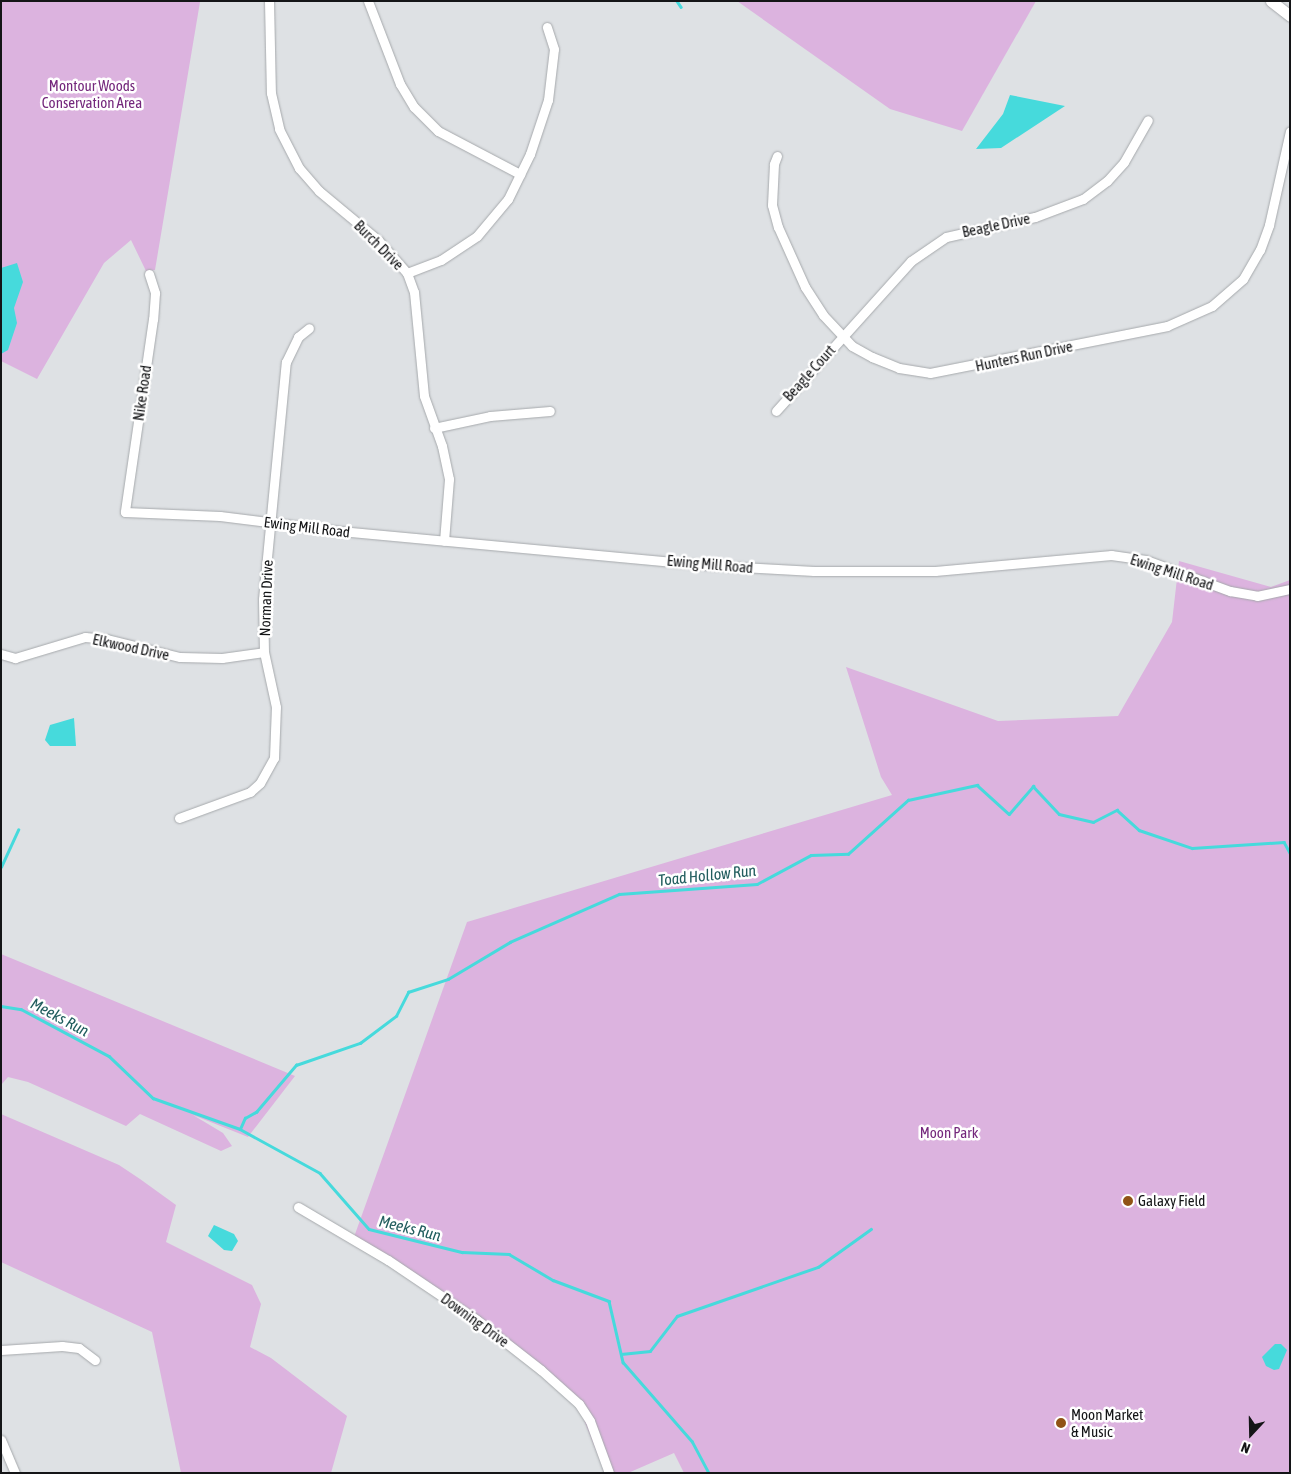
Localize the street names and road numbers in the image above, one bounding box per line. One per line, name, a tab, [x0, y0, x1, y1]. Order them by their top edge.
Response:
street label: Beagle Drive	[960, 209, 1032, 241]
street label: Burch Drive	[350, 216, 408, 274]
street label: Hunters Run Drive	[974, 337, 1074, 375]
street label: Beagle Court	[779, 341, 839, 405]
street label: Nike Road	[129, 364, 155, 422]
street label: Ewing Mill Road	[263, 513, 351, 541]
street label: Ewing Mill Road	[1128, 550, 1216, 594]
street label: Ewing Mill Road	[666, 551, 754, 577]
street label: Norman Drive	[256, 559, 276, 637]
street label: Elkwood Drive	[91, 630, 171, 664]
street label: Downing Drive	[437, 1289, 513, 1351]

